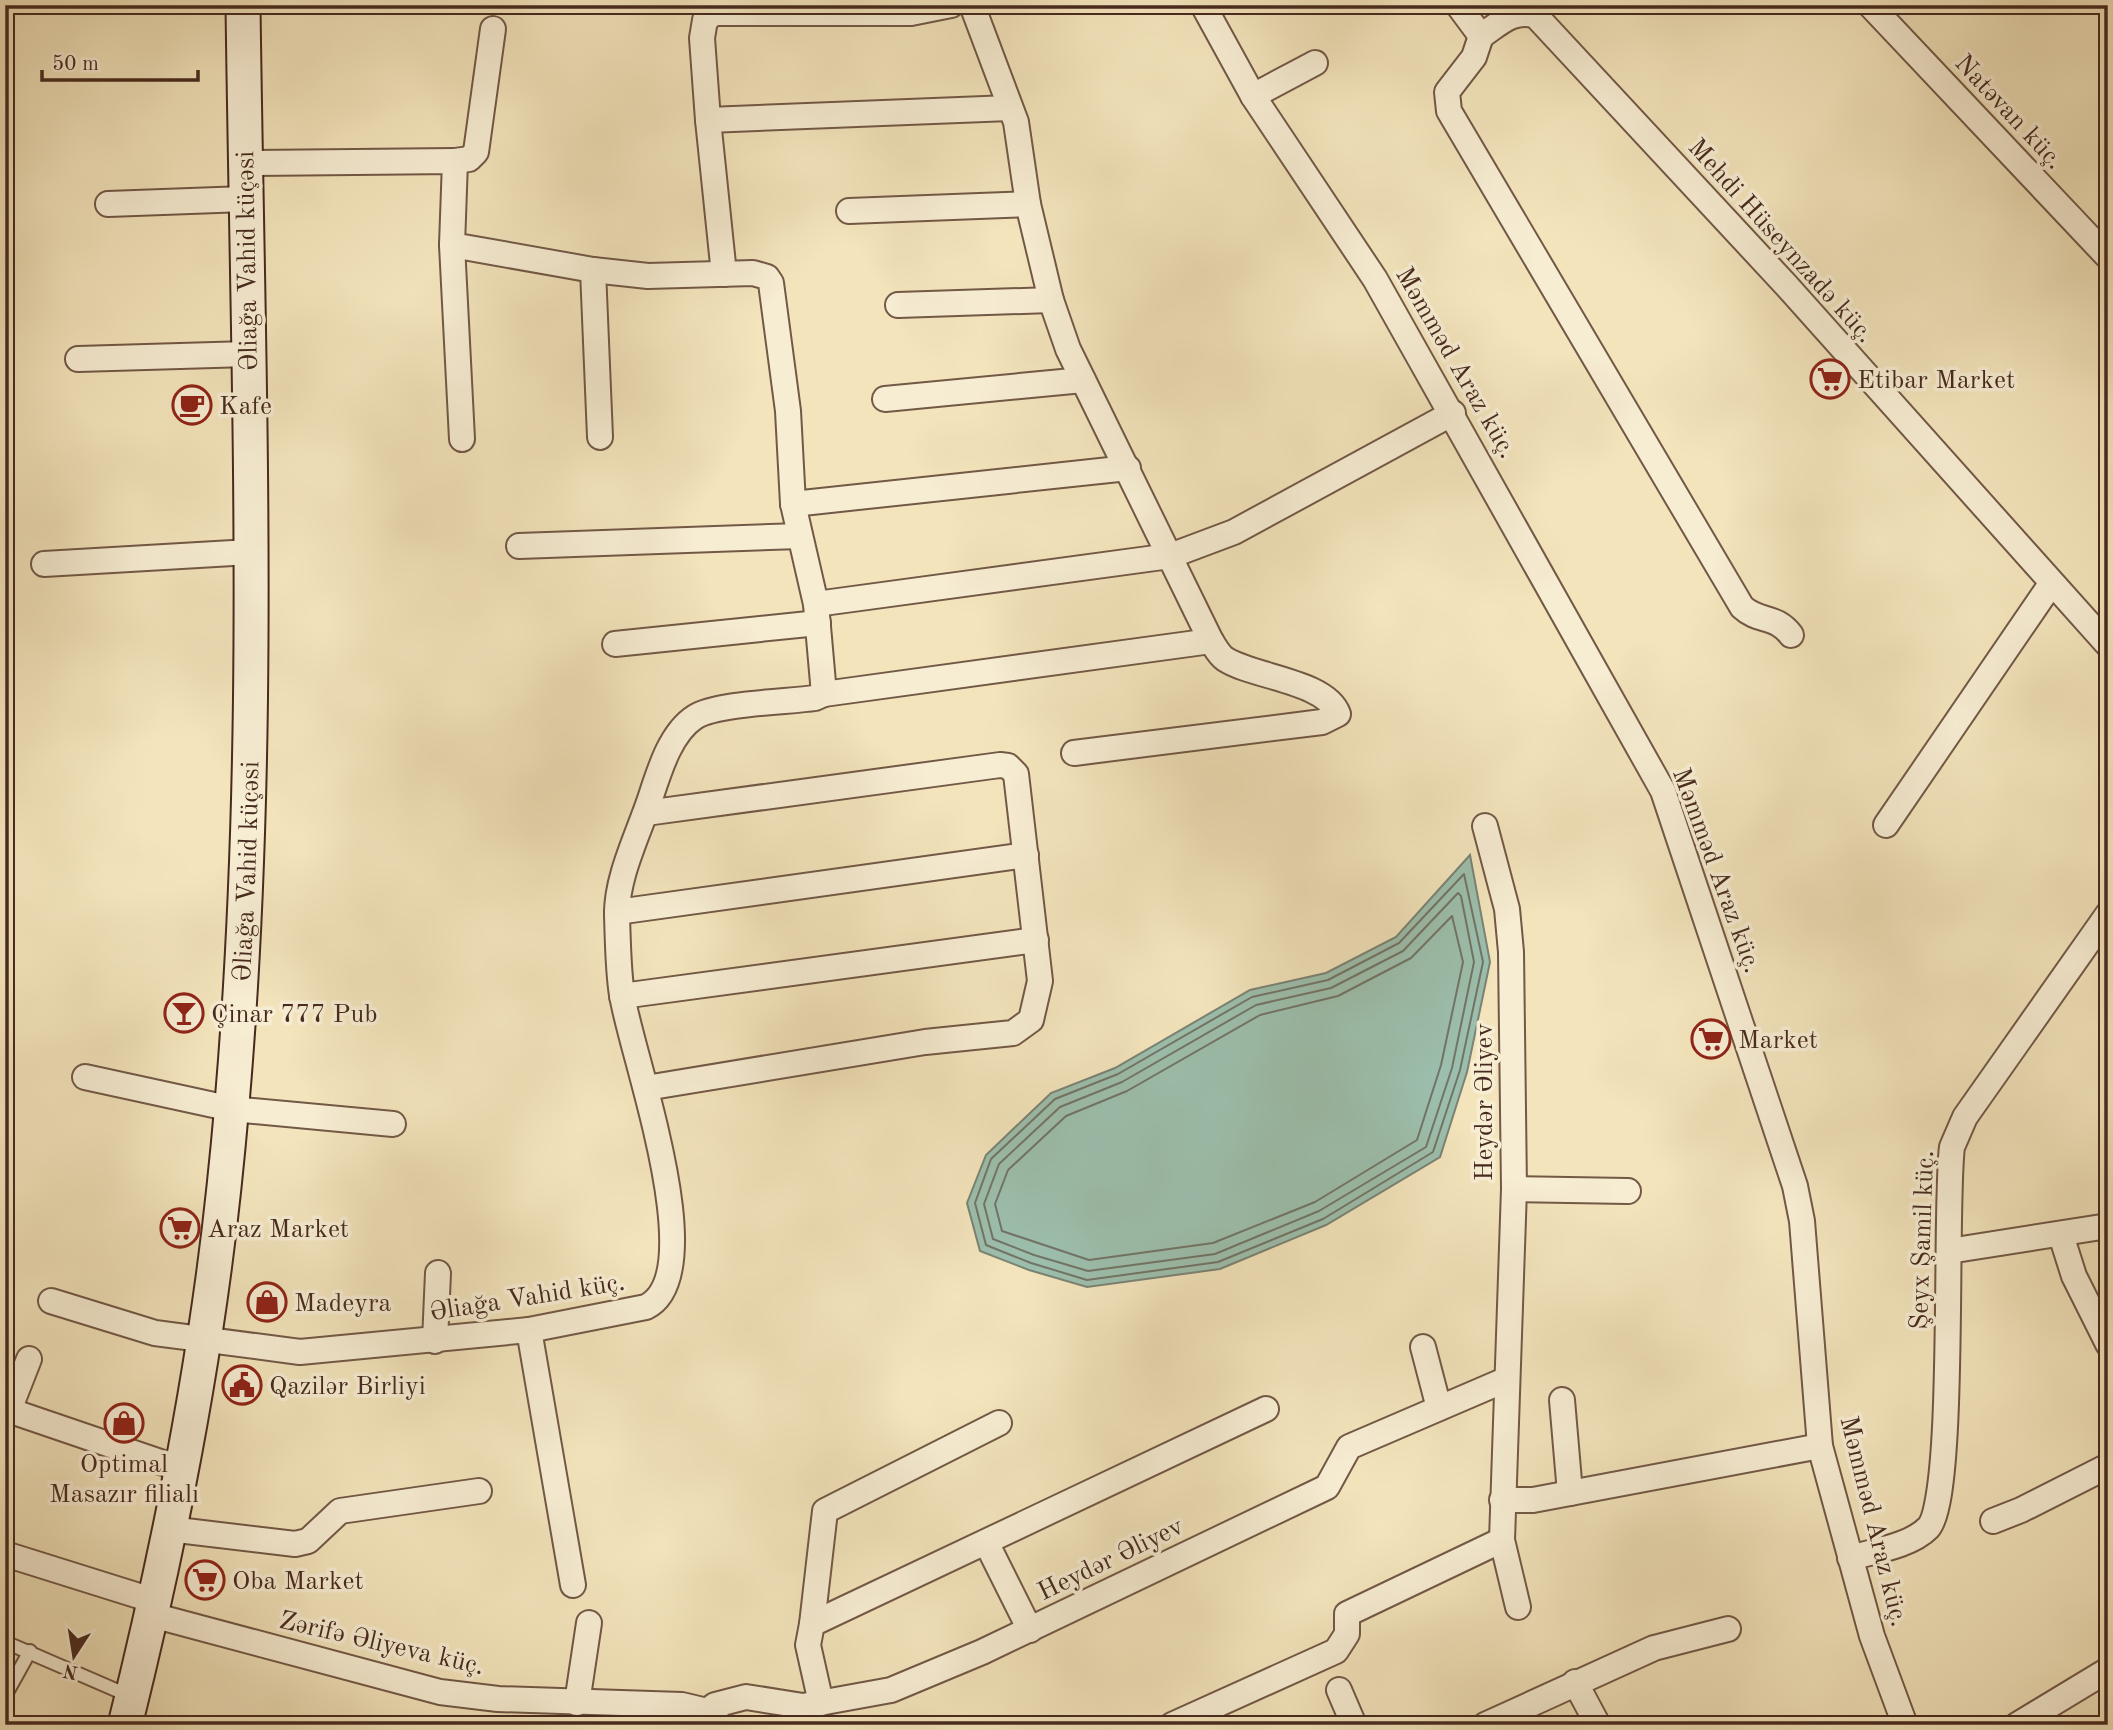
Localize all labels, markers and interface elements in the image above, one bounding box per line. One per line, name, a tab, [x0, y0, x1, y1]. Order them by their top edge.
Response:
scale bar	[42, 38, 198, 82]
street label: Natəvan küç.	[1949, 50, 2068, 175]
text: 50 m	[52, 54, 99, 75]
street label: Mehdi Hüseynzadə küç.	[1682, 134, 1879, 348]
street label: Əliağa Vahid küçəsi	[233, 151, 263, 371]
street label: Məmməd Araz küç.	[1390, 263, 1521, 463]
supermarket icon: Etibar Market	[1809, 358, 1851, 400]
place label: Etibar Market	[1857, 368, 2015, 394]
cafe icon: Kafe	[171, 384, 213, 426]
place label: Kafe	[219, 394, 272, 420]
street label: Əliağa Vahid küçəsi	[230, 761, 264, 982]
street label: Məmməd Araz küç.	[1667, 765, 1765, 977]
bar icon: Çinar 777 Pub	[163, 992, 205, 1034]
place label: Çinar 777 Pub	[211, 1002, 378, 1028]
supermarket icon: Market	[1690, 1018, 1732, 1060]
street label: Heydər Əliyev	[1472, 1023, 1498, 1181]
place label: Market	[1738, 1028, 1818, 1054]
street label: Şeyx Şamil küç.	[1907, 1150, 1939, 1330]
supermarket icon: Araz Market	[159, 1207, 201, 1249]
place label: Araz Market	[207, 1217, 349, 1243]
street label: Əliağa Vahid küç.	[428, 1270, 627, 1326]
shop icon: Madeyra	[246, 1281, 288, 1323]
place label: Madeyra	[294, 1291, 392, 1317]
public building icon: Qazilər Birliyi	[221, 1364, 263, 1406]
place label: Qazilər Birliyi	[269, 1374, 426, 1400]
shop icon: Optimal Masazır filialı	[103, 1402, 145, 1444]
street label: Məmməd Araz küç.	[1834, 1414, 1912, 1629]
place label: Optimal Masazır filialı	[49, 1452, 199, 1508]
street label: Heydər Əliyev	[1034, 1513, 1188, 1606]
supermarket icon: Oba Market	[184, 1559, 226, 1601]
place label: Oba Market	[232, 1569, 364, 1595]
street label: Zərifə Əliyeva küç.	[277, 1608, 487, 1680]
north arrow	[38, 1622, 108, 1692]
text: N	[61, 1659, 80, 1681]

